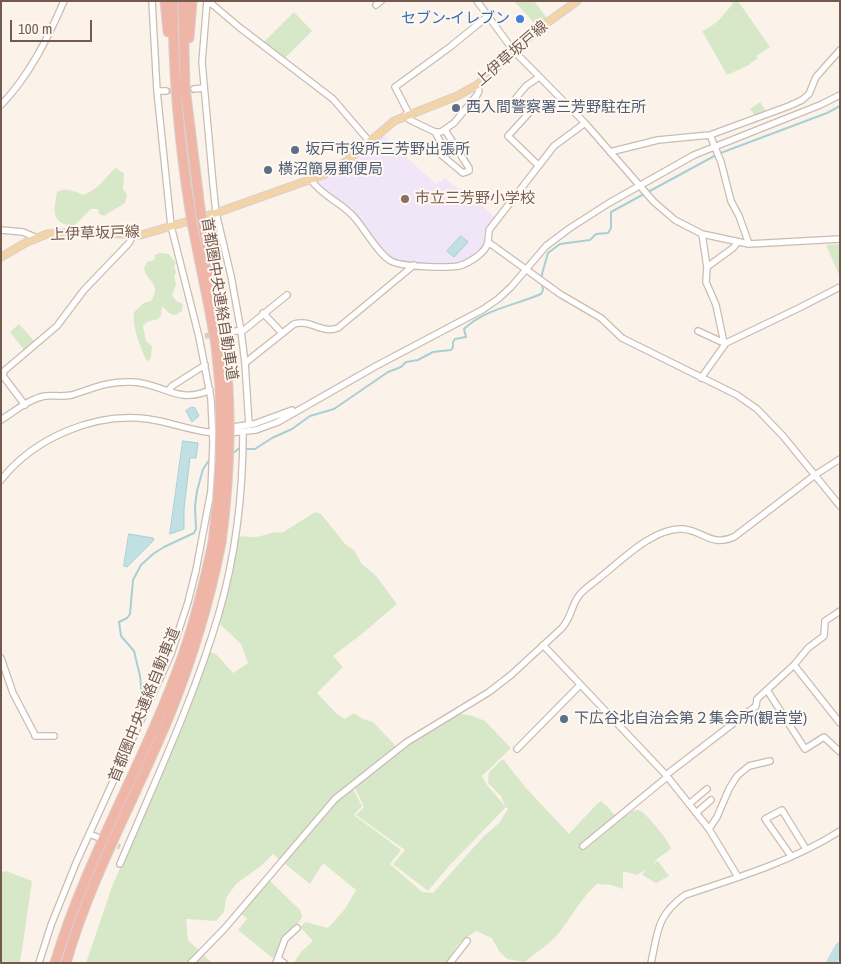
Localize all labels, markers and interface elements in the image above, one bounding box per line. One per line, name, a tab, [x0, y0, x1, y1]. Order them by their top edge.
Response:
scale bar	[12, 10, 95, 42]
place label: セブン-イレブン	[401, 10, 510, 28]
marker: セブン-イレブン	[514, 13, 526, 25]
text: 100 m	[18, 18, 52, 39]
street label: 上伊草坂戸線	[472, 18, 552, 90]
place label: 西入間警察署三芳野駐在所	[466, 99, 646, 117]
marker: 西入間警察署三芳野駐在所	[450, 102, 462, 114]
place label: 坂戸市役所三芳野出張所	[305, 141, 470, 159]
marker: 坂戸市役所三芳野出張所	[289, 144, 301, 156]
place label: 横沼簡易郵便局	[278, 161, 383, 179]
marker: 横沼簡易郵便局	[262, 164, 274, 176]
place label: 市立三芳野小学校	[415, 190, 535, 208]
marker: 市立三芳野小学校	[399, 193, 411, 205]
street label: 首都圏中央連絡自動車道	[197, 216, 241, 382]
street label: 上伊草坂戸線	[50, 223, 140, 245]
street label: 首都圏中央連絡自動車道	[106, 625, 184, 785]
place label: 下広谷北自治会第２集会所(観音堂)	[574, 710, 807, 728]
marker: 下広谷北自治会第２集会所(観音堂)	[558, 713, 570, 725]

